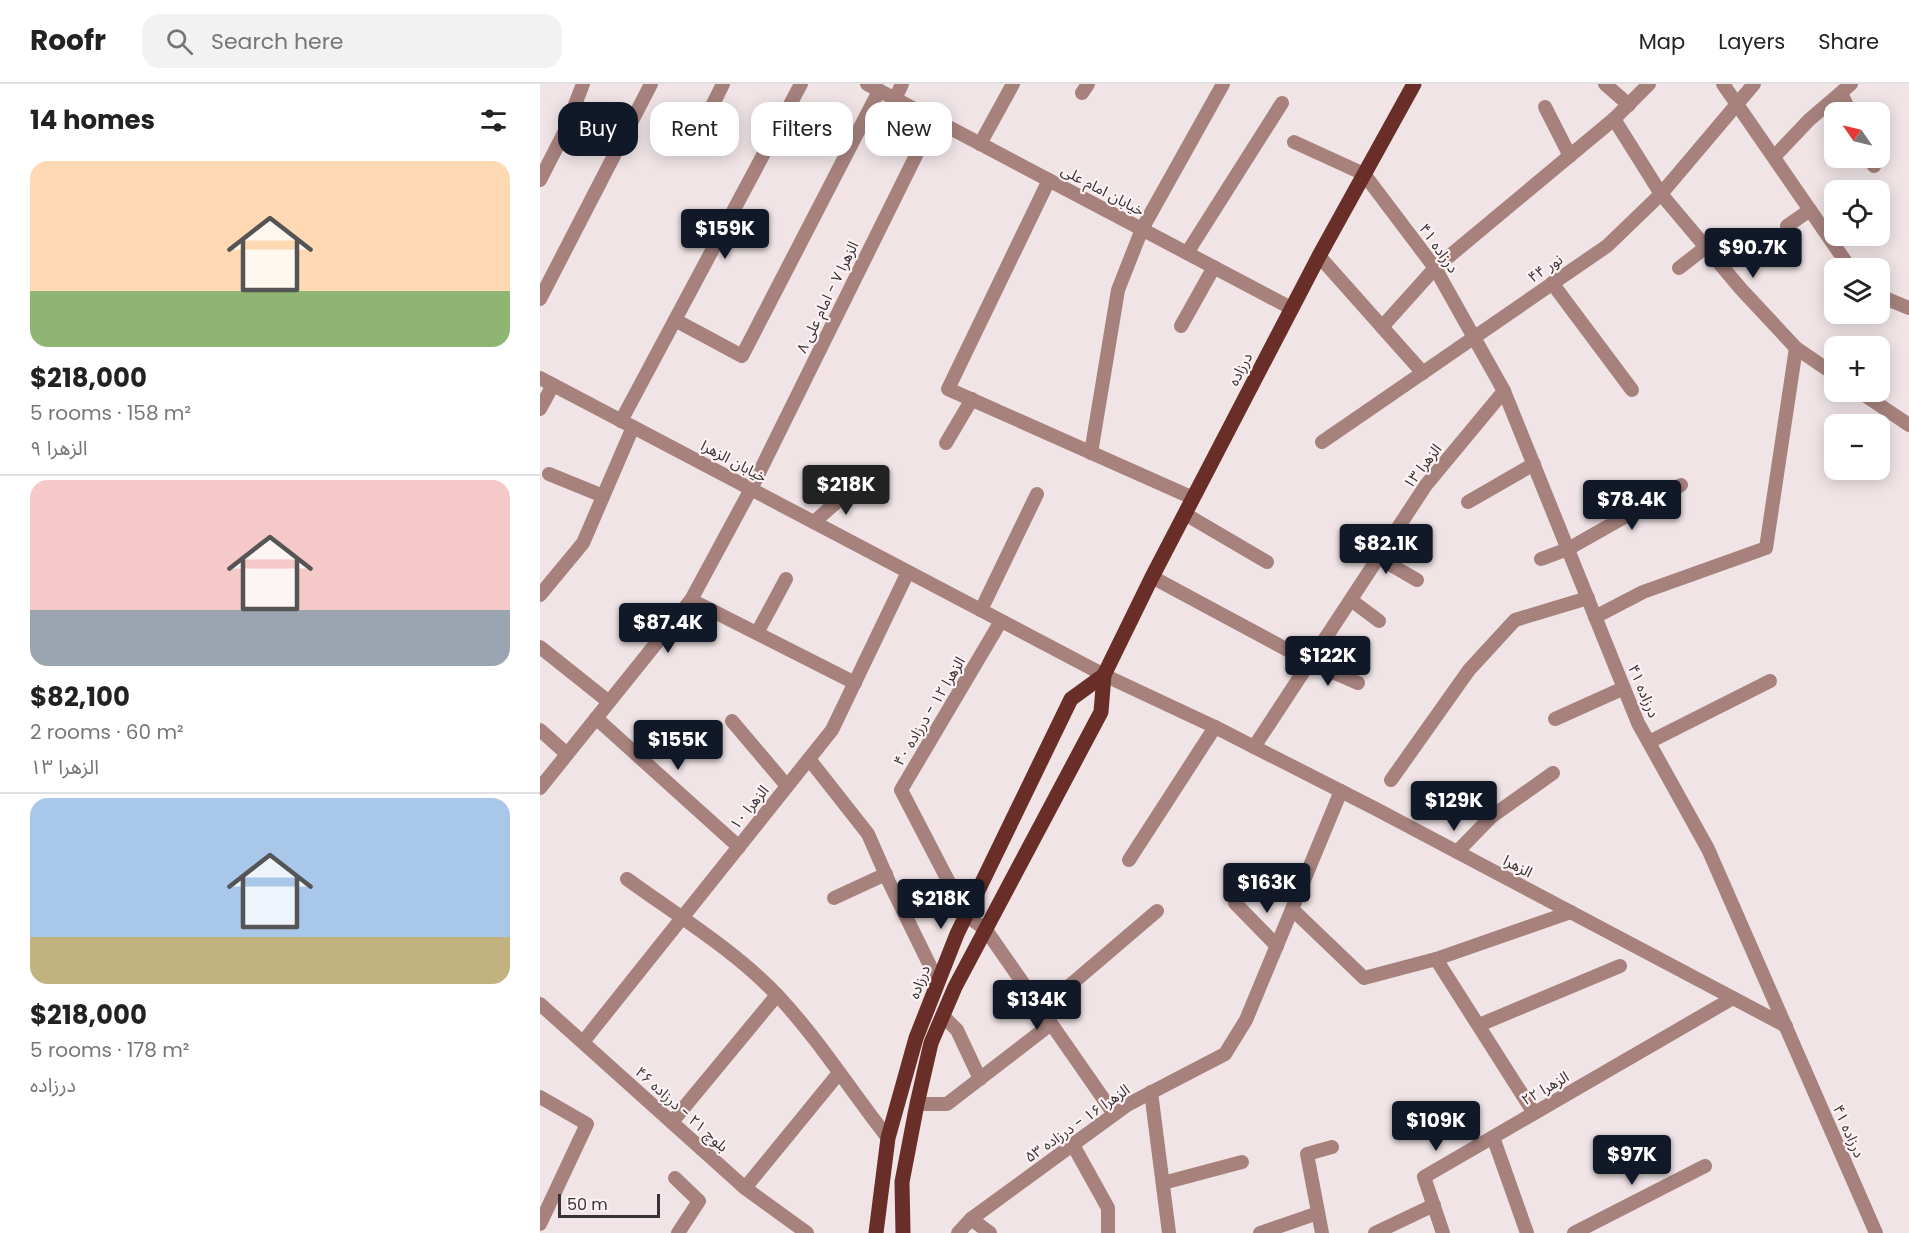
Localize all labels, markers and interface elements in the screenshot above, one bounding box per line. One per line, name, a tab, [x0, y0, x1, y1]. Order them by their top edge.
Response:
search box	[142, 14, 562, 68]
text: Roofr	[30, 21, 106, 60]
icon: search	[163, 25, 196, 58]
text: Search here	[211, 26, 344, 57]
text: Map	[1639, 27, 1685, 56]
text: Layers	[1718, 27, 1785, 56]
text: Share	[1818, 27, 1879, 56]
text: 14 homes	[30, 102, 155, 138]
chip: Buy	[558, 102, 638, 156]
chip: Rent	[650, 102, 739, 156]
chip: Filters	[751, 102, 853, 156]
chip: New	[865, 102, 952, 156]
north arrow	[1824, 102, 1890, 168]
map controls	[1824, 102, 1890, 480]
icon: filters	[477, 104, 510, 137]
street label: خیابان امام علی	[1057, 159, 1149, 222]
button: locate	[1824, 180, 1890, 246]
icon: home	[216, 200, 324, 308]
pin: $159K	[683, 209, 767, 260]
text: $159K	[695, 214, 755, 242]
street label: درزاده ۴۱	[1414, 219, 1464, 277]
pin: $90.7K	[1704, 228, 1802, 279]
text: $90.7K	[1719, 233, 1787, 261]
street label: الزهرا ۷ - امام علی ۸	[791, 237, 864, 357]
street label: نور ۴۴	[1523, 249, 1567, 287]
button: layers	[1824, 258, 1890, 324]
button: +	[1824, 336, 1890, 402]
street label: درزاده	[1223, 349, 1257, 389]
text: $218,000	[30, 360, 147, 396]
text: 5 rooms · 158 m²	[30, 399, 191, 427]
button: −	[1824, 414, 1890, 480]
text: الزهرا ۹	[30, 434, 88, 462]
street label: خیابان الزهرا	[697, 435, 771, 487]
street label: الزهرا ۱۳	[1398, 439, 1446, 493]
pin: $218K	[804, 465, 888, 516]
text: $218K	[817, 470, 876, 498]
pin: $78.4K	[1583, 480, 1681, 531]
text: $78.4K	[1597, 485, 1667, 513]
icon: home	[216, 519, 324, 627]
pin: $82.1K	[1337, 524, 1435, 575]
text: $82.1K	[1354, 529, 1418, 557]
pin: $87.4K	[619, 603, 717, 654]
text: $87.4K	[633, 608, 703, 636]
pin: $122K	[1286, 636, 1370, 687]
text: $122K	[1299, 641, 1357, 669]
street label: الزهرا ۱۲ - درزاده ۴۰	[888, 653, 970, 769]
street label: درزاده ۴۱	[1623, 661, 1665, 721]
text: $82,100	[30, 679, 130, 715]
text: 2 rooms · 60 m²	[30, 718, 184, 746]
pin: $155K	[636, 720, 720, 771]
text: $155K	[648, 725, 708, 753]
text: الزهرا ۱۳	[30, 753, 99, 781]
street label: الزهرا ۱۰	[725, 780, 773, 834]
pin: $129K	[1412, 781, 1496, 832]
text: $129K	[1425, 786, 1483, 814]
icon: home	[216, 837, 324, 945]
street label: الزهرا	[1500, 850, 1536, 882]
pin: $163K	[1225, 863, 1309, 914]
text: $163K	[1237, 868, 1297, 896]
pin: $218K	[899, 879, 983, 930]
text: $218K	[912, 884, 971, 912]
street label: درزاده	[903, 962, 935, 1002]
pin: $134K	[995, 980, 1079, 1031]
text: $134K	[1007, 985, 1067, 1013]
text: $218,000	[30, 997, 147, 1033]
text: 5 rooms · 178 m²	[30, 1036, 189, 1064]
street label: بلوچ ۲۱ - درزاده ۴۶	[630, 1061, 733, 1158]
street label: الزهرا ۲۲	[1517, 1066, 1573, 1110]
text: درزاده	[30, 1071, 76, 1099]
street label: الزهرا ۱۶ - درزاده ۵۳	[1020, 1079, 1134, 1167]
pin: $109K	[1394, 1101, 1478, 1152]
street label: درزاده ۴۱	[1828, 1101, 1870, 1161]
text: $109K	[1406, 1106, 1466, 1134]
pin: $97K	[1596, 1135, 1668, 1186]
text: $97K	[1607, 1140, 1657, 1168]
scale bar	[558, 1191, 660, 1218]
text: 50 m	[567, 1193, 608, 1216]

